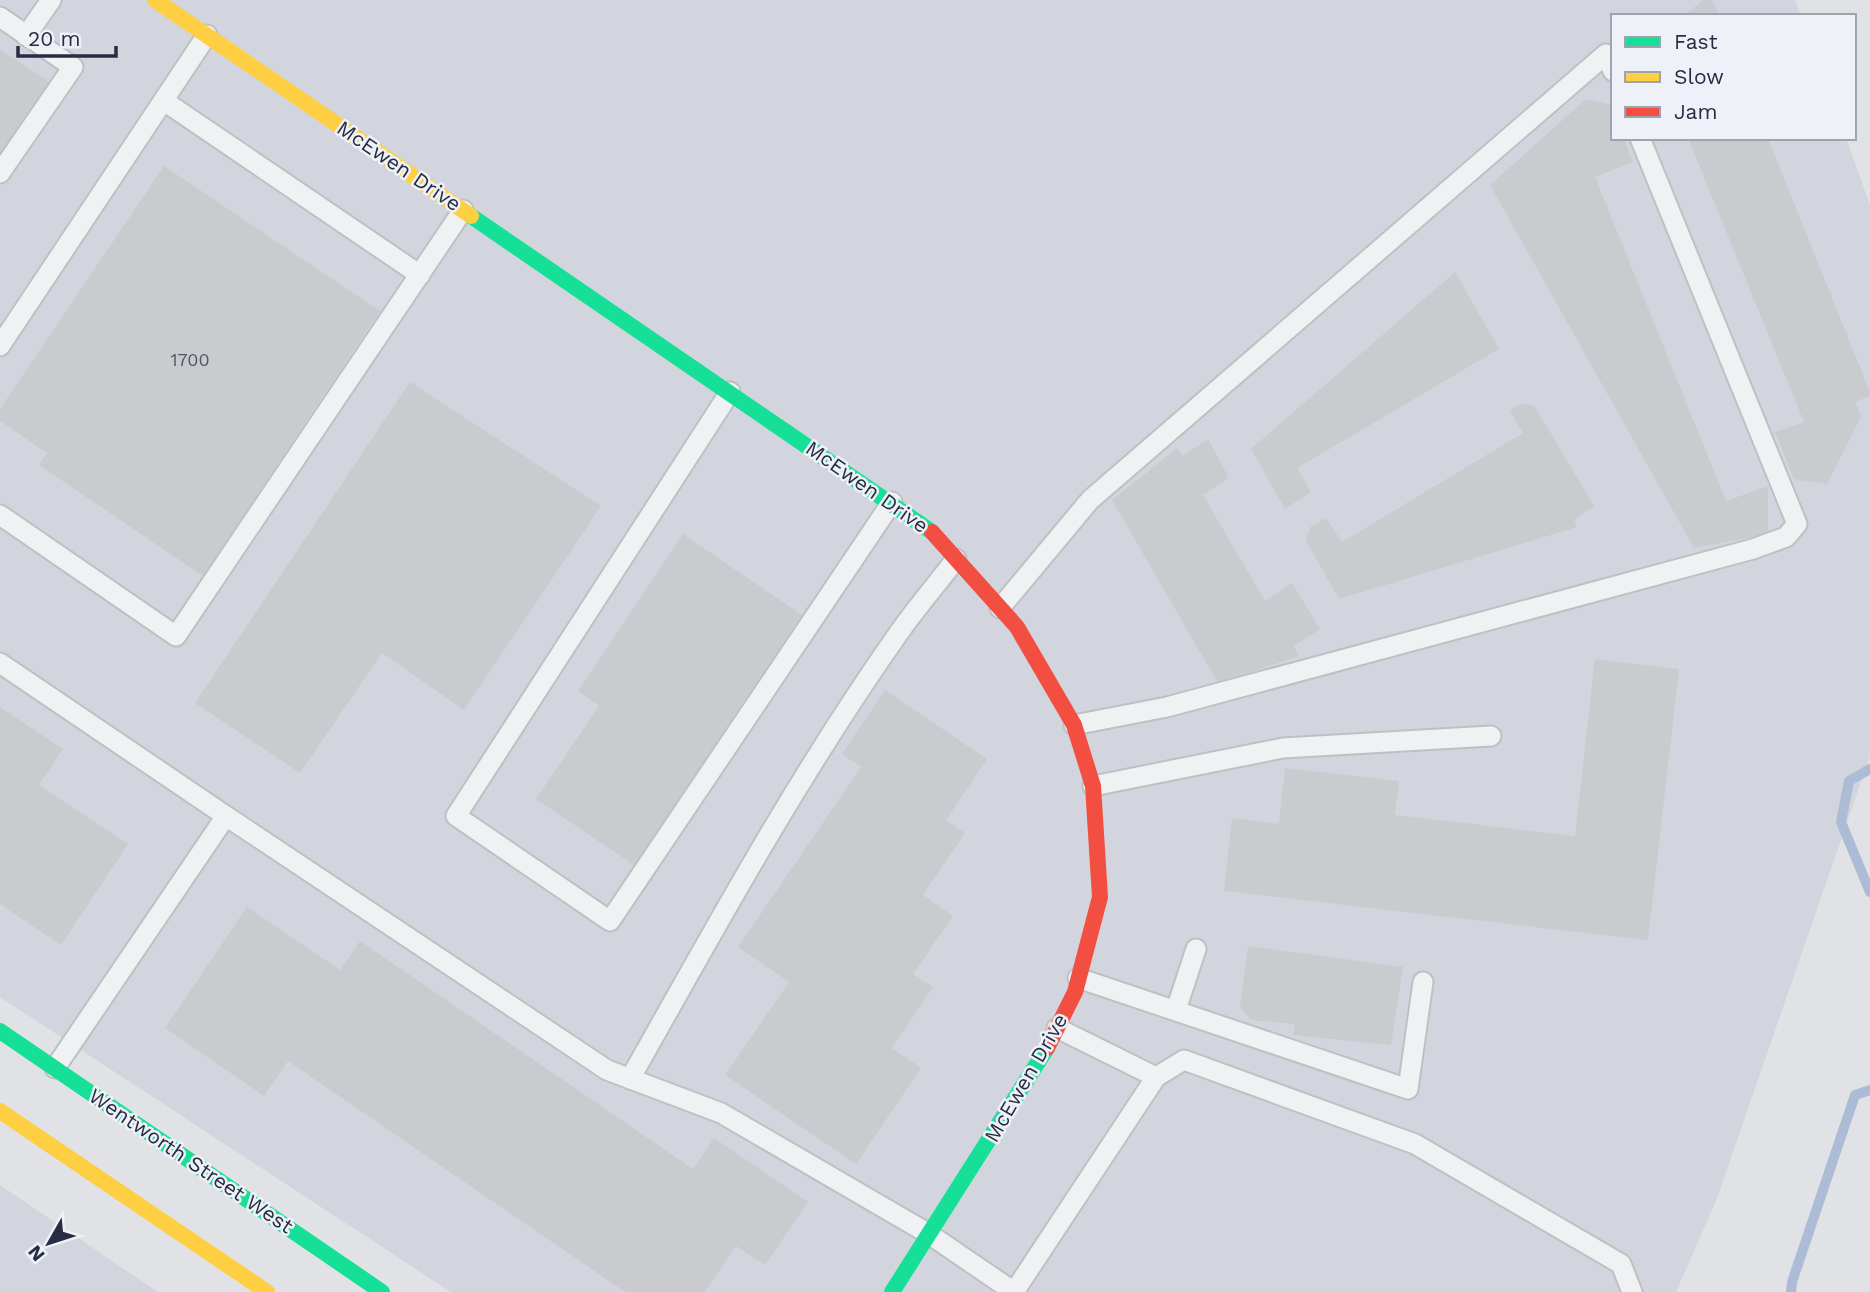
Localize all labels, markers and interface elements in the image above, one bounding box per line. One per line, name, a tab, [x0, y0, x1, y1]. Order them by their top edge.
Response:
scale bar	[18, 14, 116, 58]
legend	[1611, 14, 1856, 140]
text: 20 m	[28, 26, 80, 51]
text: Fast	[1674, 29, 1718, 54]
text: Slow	[1674, 64, 1724, 89]
text: Jam	[1674, 99, 1717, 124]
street label: McEwen Drive	[333, 115, 466, 216]
house number: 1700	[170, 349, 210, 370]
street label: McEwen Drive	[801, 435, 933, 538]
street label: McEwen Drive	[979, 1009, 1072, 1146]
street label: Wentworth Street West	[84, 1083, 298, 1239]
north arrow	[14, 1208, 84, 1278]
text: N	[23, 1241, 50, 1266]

